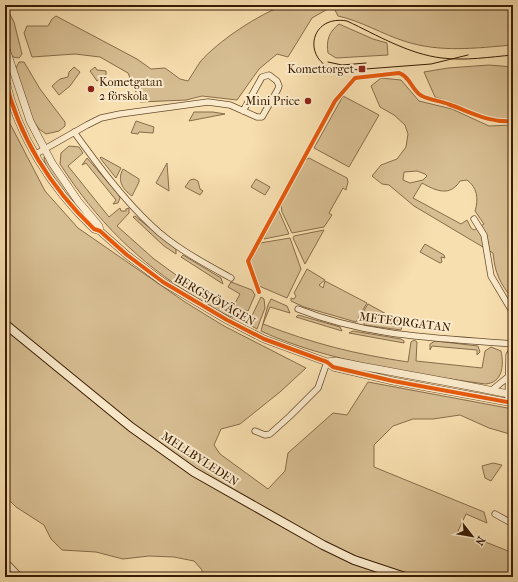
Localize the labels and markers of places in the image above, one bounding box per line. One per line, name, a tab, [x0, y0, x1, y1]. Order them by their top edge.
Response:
place label: Komettorget	[287, 62, 355, 76]
marker: Komettorget	[357, 64, 367, 74]
place label: Kometgatan 2 förskola	[99, 75, 162, 103]
marker: Kometgatan 2 förskola	[86, 84, 96, 94]
place label: Mini Price	[245, 94, 300, 108]
marker: Mini Price	[303, 96, 313, 106]

